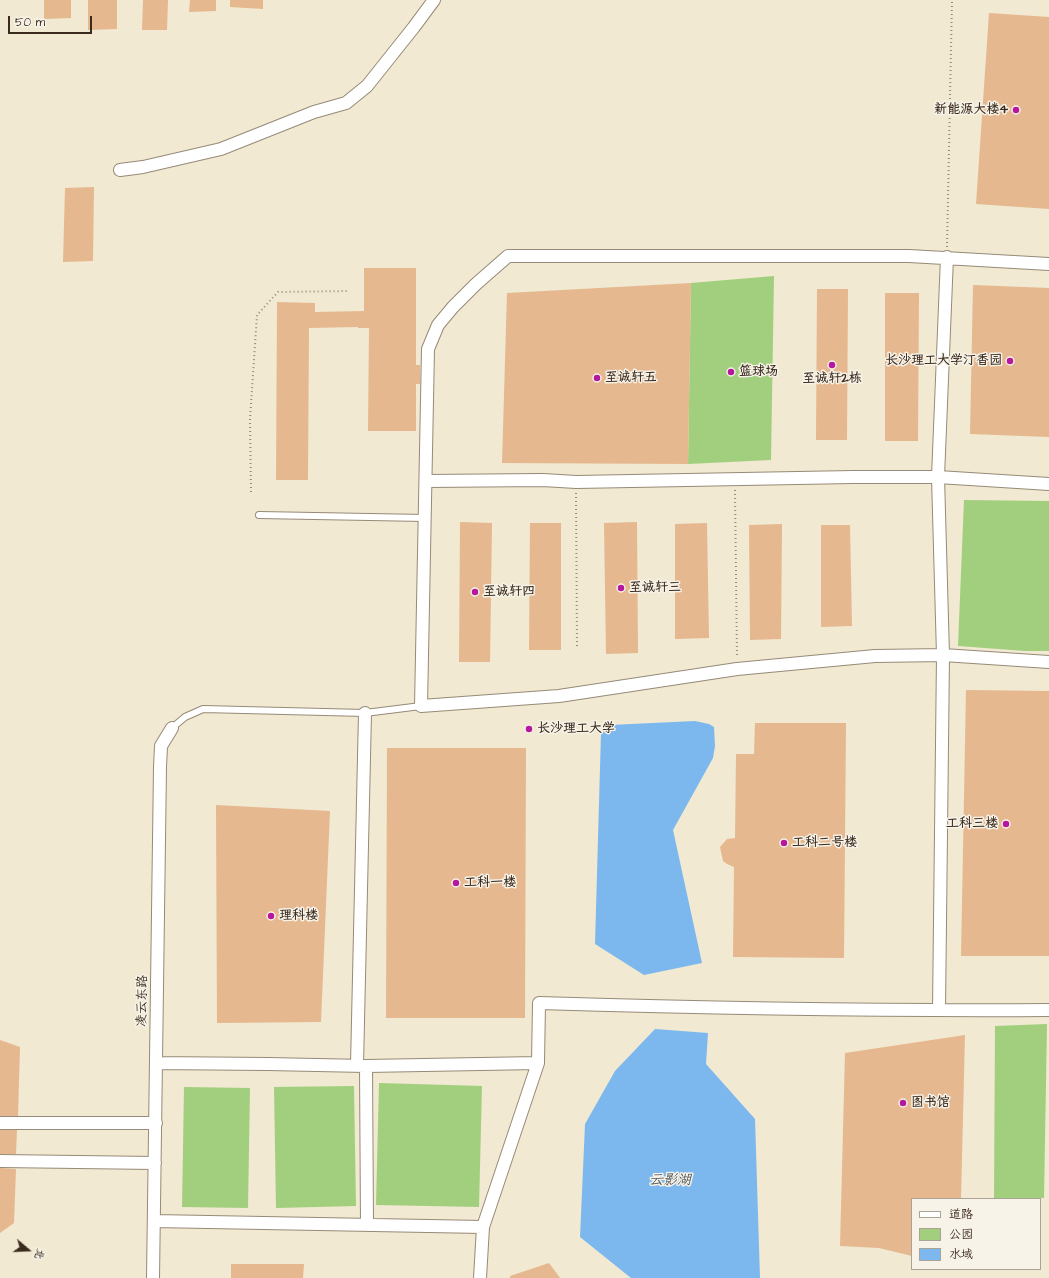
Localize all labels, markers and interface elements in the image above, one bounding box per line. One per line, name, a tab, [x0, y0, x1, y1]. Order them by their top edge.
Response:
scale bar	[10, 8, 94, 34]
text: 50 m	[15, 14, 45, 31]
place label: 新能源大楼4	[934, 102, 1008, 118]
marker: 新能源大楼4	[1011, 105, 1021, 115]
place label: 长沙理工大学汀香园	[885, 353, 1002, 369]
marker: 长沙理工大学汀香园	[1005, 356, 1015, 366]
marker: 至诚轩2栋	[827, 360, 837, 370]
place label: 篮球场	[739, 364, 778, 380]
marker: 篮球场	[726, 367, 736, 377]
place label: 至诚轩五	[605, 370, 657, 386]
place label: 至诚轩2栋	[802, 371, 862, 387]
marker: 至诚轩五	[592, 373, 602, 383]
place label: 至诚轩三	[629, 580, 681, 596]
marker: 至诚轩三	[616, 583, 626, 593]
place label: 至诚轩四	[483, 584, 535, 600]
marker: 至诚轩四	[470, 587, 480, 597]
place label: 长沙理工大学	[537, 721, 615, 737]
marker: 长沙理工大学	[524, 724, 534, 734]
place label: 工科三楼	[946, 816, 998, 832]
marker: 工科三楼	[1001, 819, 1011, 829]
place label: 工科二号楼	[792, 835, 857, 851]
marker: 工科二号楼	[779, 838, 789, 848]
place label: 工科一楼	[464, 875, 516, 891]
marker: 工科一楼	[451, 878, 461, 888]
place label: 理科楼	[279, 908, 318, 924]
marker: 理科楼	[266, 911, 276, 921]
street label: 凌云东路	[135, 975, 151, 1027]
place label: 图书馆	[911, 1095, 950, 1111]
marker: 图书馆	[898, 1098, 908, 1108]
water label: 云影湖	[649, 1173, 691, 1189]
legend	[911, 1198, 1041, 1270]
text: 道路	[949, 1206, 973, 1223]
text: 公园	[949, 1226, 973, 1243]
north arrow	[8, 1230, 48, 1270]
text: 北	[31, 1246, 49, 1262]
text: 水域	[949, 1246, 973, 1263]

